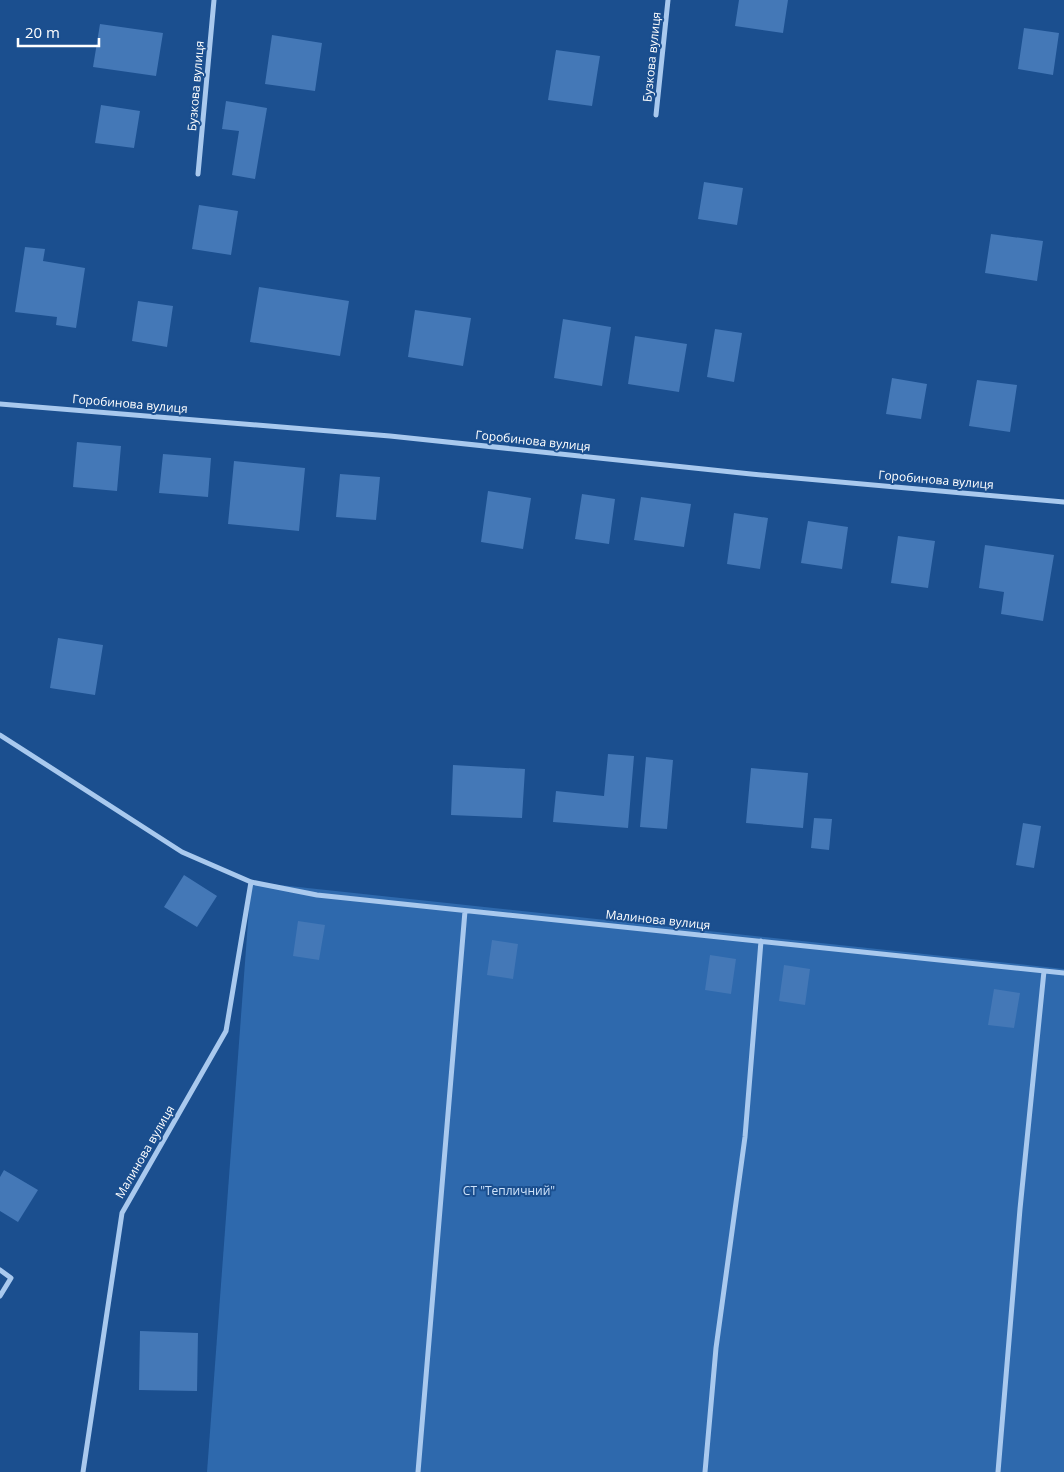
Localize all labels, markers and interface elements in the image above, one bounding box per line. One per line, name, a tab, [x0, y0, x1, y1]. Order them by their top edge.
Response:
street label: Бузкова вулиця	[638, 11, 665, 103]
scale bar	[18, 15, 99, 47]
text: 20 m	[25, 22, 60, 42]
street label: Бузкова вулиця	[183, 40, 208, 132]
street label: Горобинова вулиця	[72, 390, 188, 417]
street label: Горобинова вулиця	[475, 426, 592, 455]
street label: Горобинова вулиця	[878, 466, 994, 493]
street label: Малинова вулиця	[605, 906, 711, 933]
street label: Малинова вулиця	[111, 1102, 178, 1201]
park label: СТ "Тепличний"	[463, 1182, 555, 1199]

